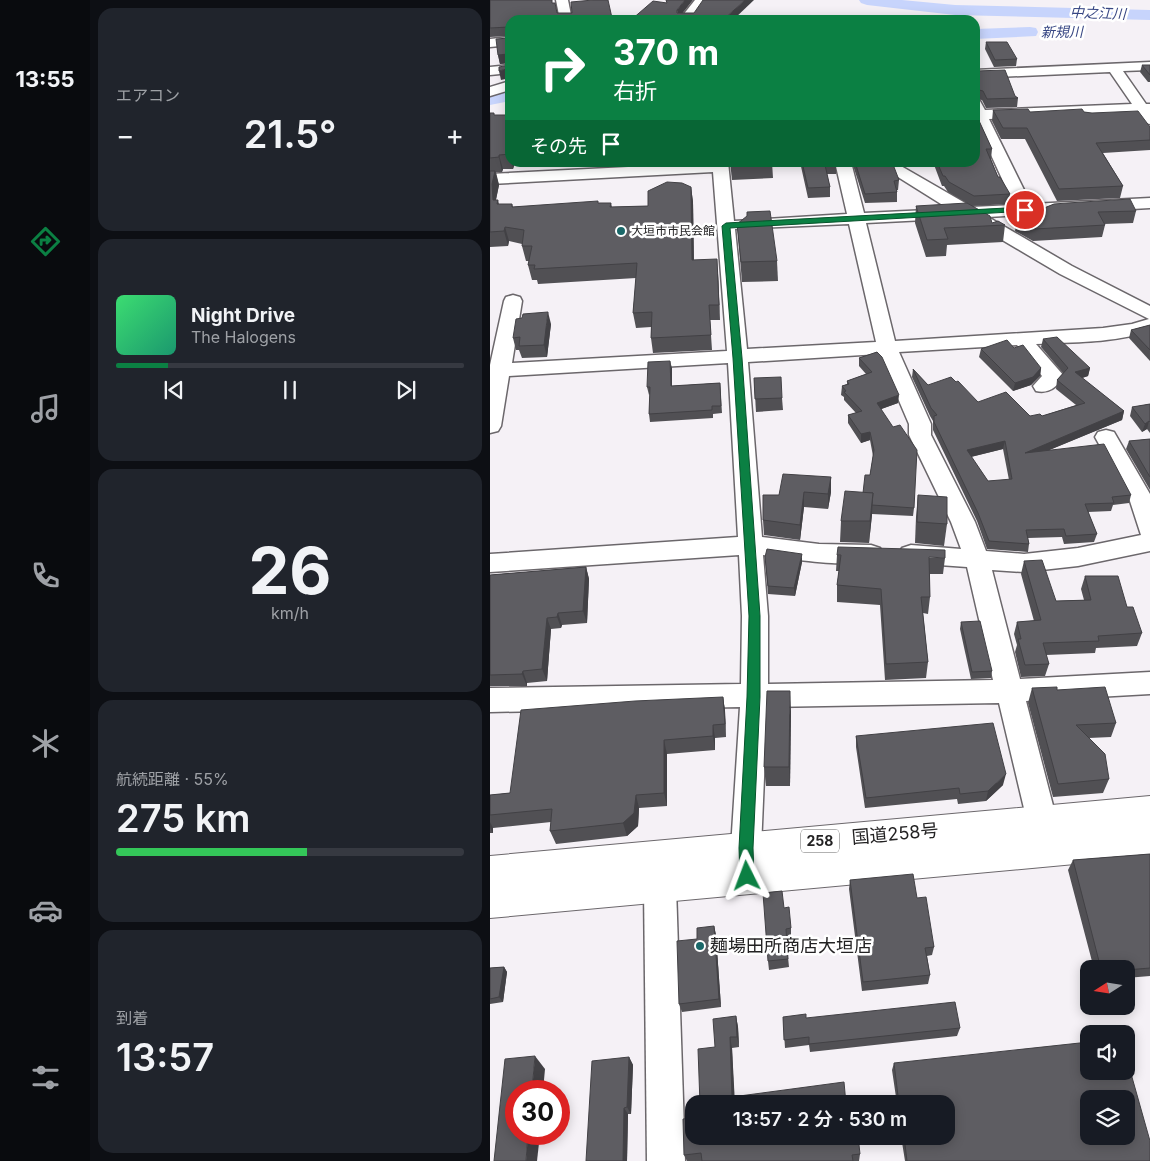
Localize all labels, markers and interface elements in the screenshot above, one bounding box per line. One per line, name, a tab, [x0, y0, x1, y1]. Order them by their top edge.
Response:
water label: 中之江川	[1070, 3, 1128, 22]
water label: 新規川	[1041, 23, 1085, 40]
text: 370 m	[613, 31, 719, 73]
icon: right	[530, 35, 595, 100]
text: 13:55	[15, 66, 75, 92]
text: 右折	[613, 78, 657, 104]
text: エアコン	[116, 85, 180, 105]
text: 21.5°	[244, 111, 336, 157]
text: −	[116, 118, 135, 152]
text: +	[445, 118, 464, 152]
icon: arrive	[597, 130, 625, 158]
text: その先	[530, 135, 587, 158]
pin	[1004, 189, 1046, 231]
icon: arrive	[1011, 196, 1039, 224]
place label: 大垣市市民会館	[631, 223, 715, 238]
icon: directions	[28, 224, 63, 259]
marker: 大垣市市民会館	[615, 225, 627, 237]
text: Night Drive	[191, 304, 295, 327]
text: The Halogens	[191, 327, 296, 347]
icon: previous	[160, 376, 188, 404]
icon: pause	[276, 376, 304, 404]
icon: next	[392, 376, 420, 404]
icon: music	[28, 391, 63, 426]
text: 26	[248, 531, 332, 610]
icon: phone	[28, 558, 63, 593]
text: km/h	[271, 603, 309, 623]
icon: climate	[28, 726, 63, 761]
text: 航続距離 · 55%	[116, 769, 229, 789]
text: 275 km	[116, 795, 251, 841]
street label: 国道258号	[851, 819, 939, 848]
road number: 258	[801, 829, 839, 852]
position arrow	[720, 849, 772, 901]
icon: car	[28, 893, 63, 928]
place label: 麺場田所商店大垣店	[710, 935, 872, 956]
marker: 麺場田所商店大垣店	[694, 940, 706, 952]
north arrow	[1080, 960, 1135, 1015]
map controls	[1080, 960, 1135, 1145]
text: 到着	[116, 1008, 148, 1028]
button: sound	[1080, 1025, 1135, 1080]
text: 13:57	[116, 1034, 214, 1080]
icon: filters	[28, 1060, 63, 1095]
speed limit sign: 30	[505, 1080, 570, 1145]
button: layers	[1080, 1090, 1135, 1145]
text: 13:57 · 2 分 · 530 m	[733, 1108, 907, 1131]

